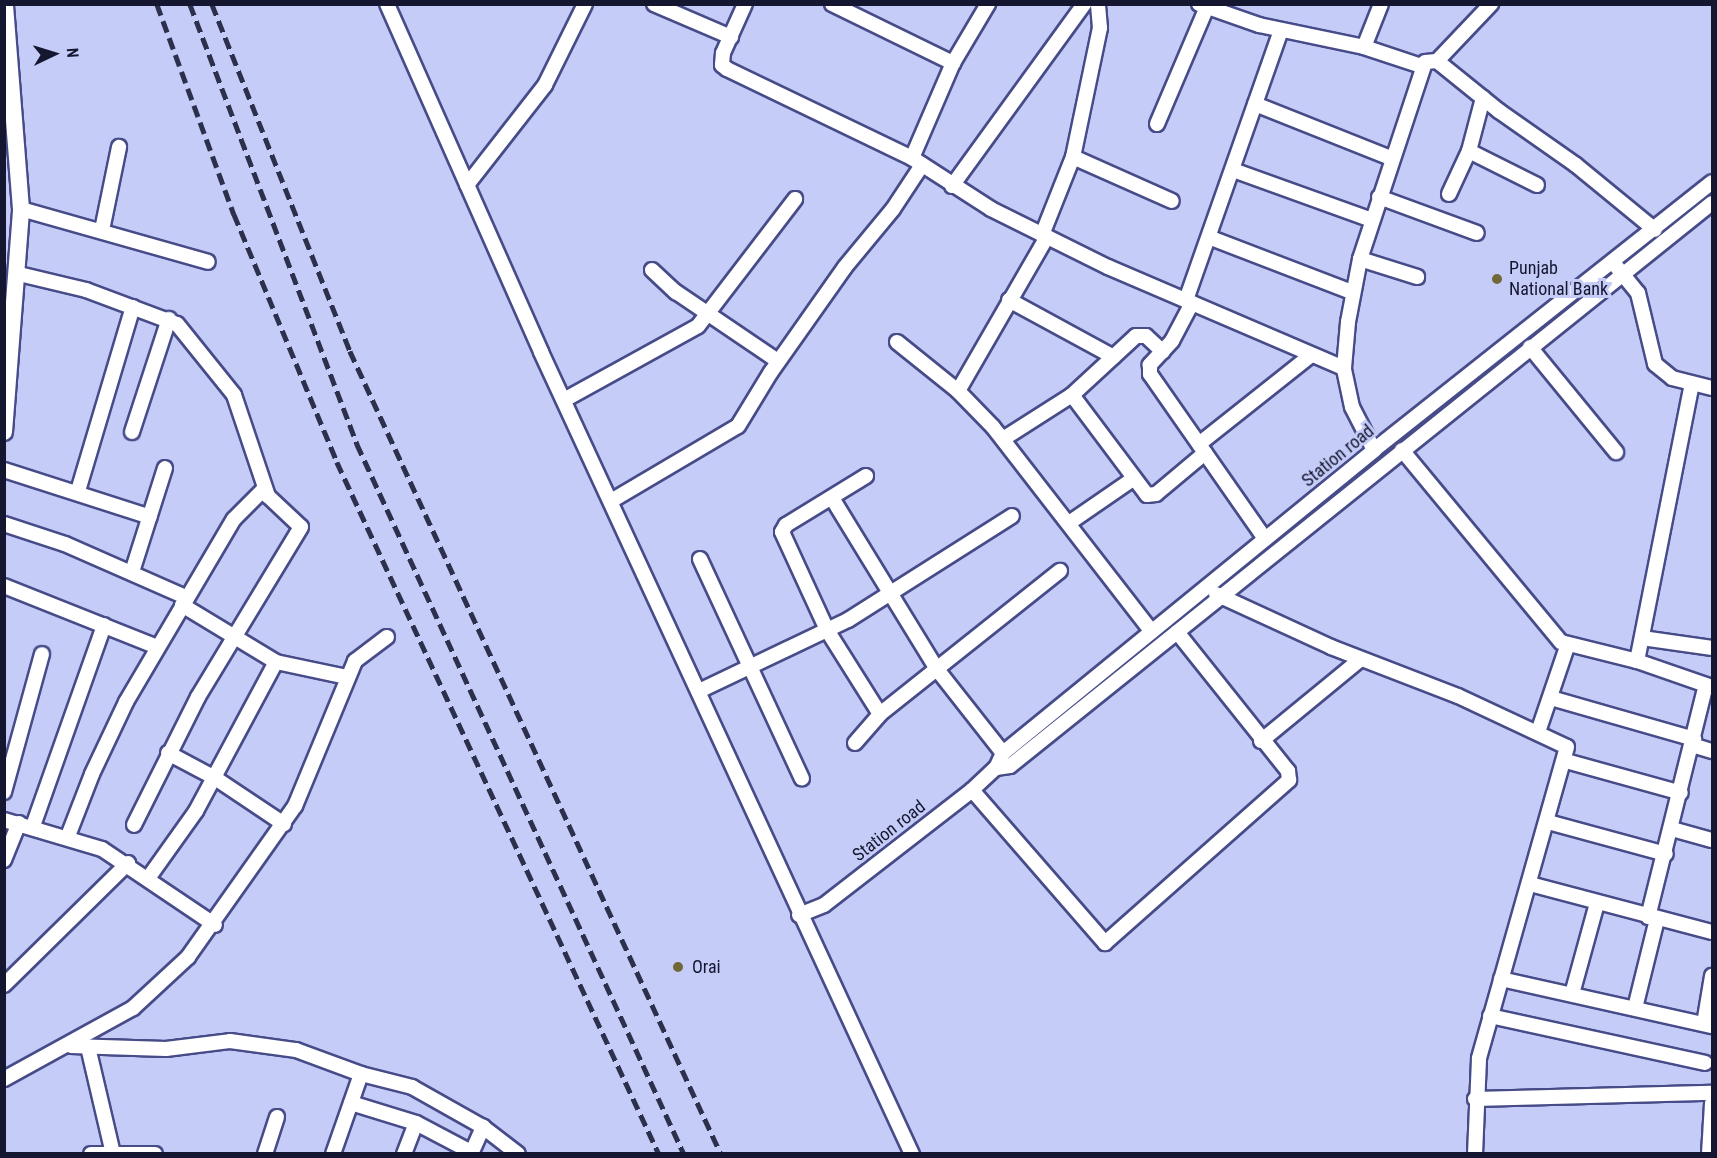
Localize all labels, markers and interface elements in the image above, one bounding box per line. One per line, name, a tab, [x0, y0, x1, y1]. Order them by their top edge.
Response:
north arrow	[24, 24, 84, 84]
text: N	[63, 47, 82, 58]
place label: Punjab National Bank	[1509, 258, 1608, 300]
marker: Punjab National Bank	[1490, 272, 1504, 286]
street label: Station road	[1298, 420, 1378, 492]
street label: Station road	[848, 796, 930, 866]
place label: Orai	[692, 956, 721, 978]
marker: Orai	[669, 958, 687, 976]

